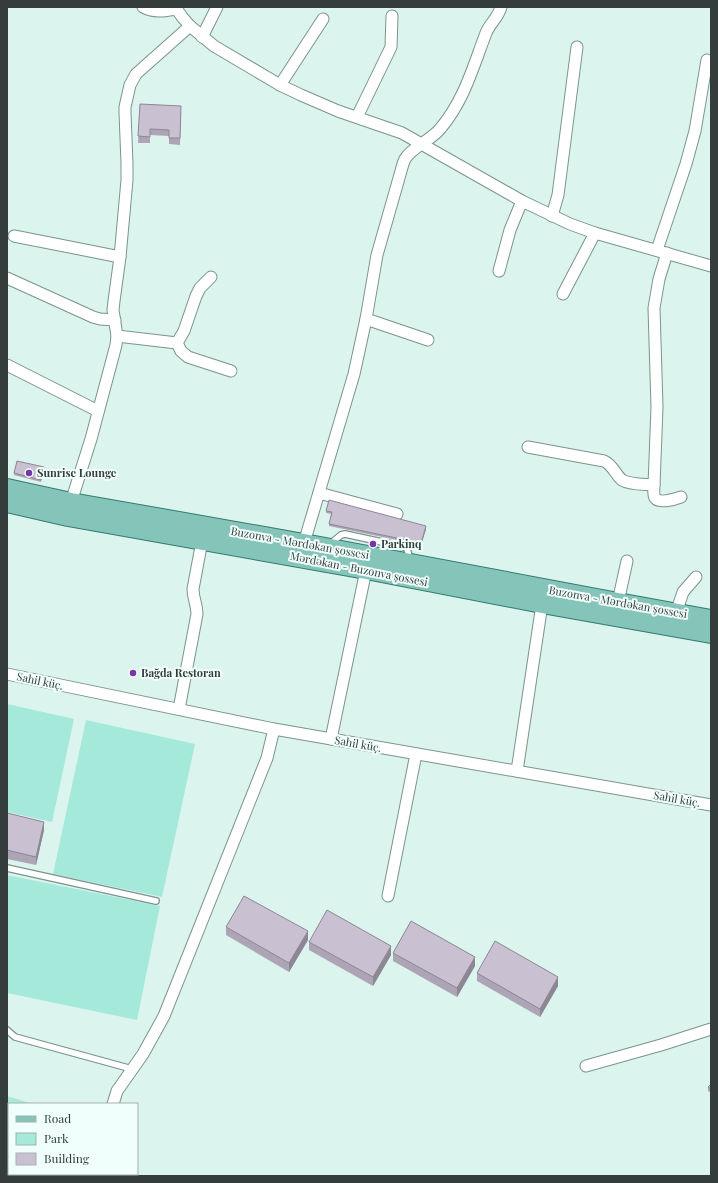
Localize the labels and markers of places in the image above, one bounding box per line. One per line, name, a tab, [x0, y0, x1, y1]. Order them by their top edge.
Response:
place label: Sunrise Lounge	[37, 465, 117, 480]
marker: Sunrise Lounge	[24, 468, 34, 478]
place label: Parkinq	[381, 536, 422, 551]
marker: Parkinq	[368, 539, 378, 549]
place label: Bağda Restoran	[141, 665, 221, 680]
marker: Bağda Restoran	[128, 668, 138, 678]

